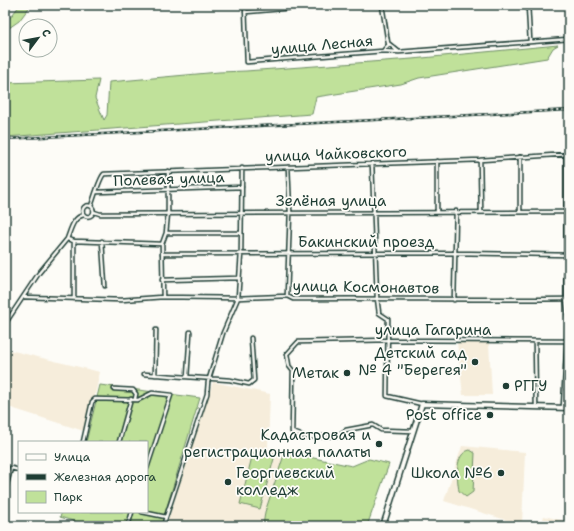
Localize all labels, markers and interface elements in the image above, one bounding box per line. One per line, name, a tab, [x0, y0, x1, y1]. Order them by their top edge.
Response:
north arrow	[18, 18, 58, 58]
text: С	[38, 26, 54, 40]
street label: улица Лесная	[270, 31, 374, 59]
street label: улица Чайковского	[265, 142, 407, 166]
street label: Полевая улица	[113, 167, 226, 191]
street label: Зелёная улица	[276, 191, 387, 211]
street label: Бакинский проезд	[298, 232, 435, 252]
street label: улица Космонавтов	[292, 276, 440, 298]
street label: улица Гагарина	[375, 320, 492, 340]
place label: Детский сад № 4 "Берегея"	[358, 343, 467, 380]
marker: Детский сад № 4 "Берегея"	[470, 357, 480, 367]
place label: Метак	[292, 363, 339, 383]
marker: Метак	[342, 368, 352, 378]
place label: РГГУ	[514, 376, 548, 396]
marker: РГГУ	[501, 381, 511, 391]
place label: Post office	[406, 405, 482, 425]
marker: Post office	[485, 410, 495, 420]
place label: Кадастровая и регистрационная палаты	[184, 425, 371, 462]
marker: Кадастровая и регистрационная палаты	[374, 439, 384, 449]
legend	[18, 441, 148, 513]
text: Улица	[54, 449, 91, 465]
place label: Георгиевский колледж	[236, 463, 335, 500]
place label: Школа №6	[411, 463, 493, 483]
marker: Школа №6	[496, 468, 506, 478]
text: Железная дорога	[54, 469, 157, 485]
marker: Георгиевский колледж	[223, 477, 233, 487]
text: Парк	[54, 489, 83, 505]

